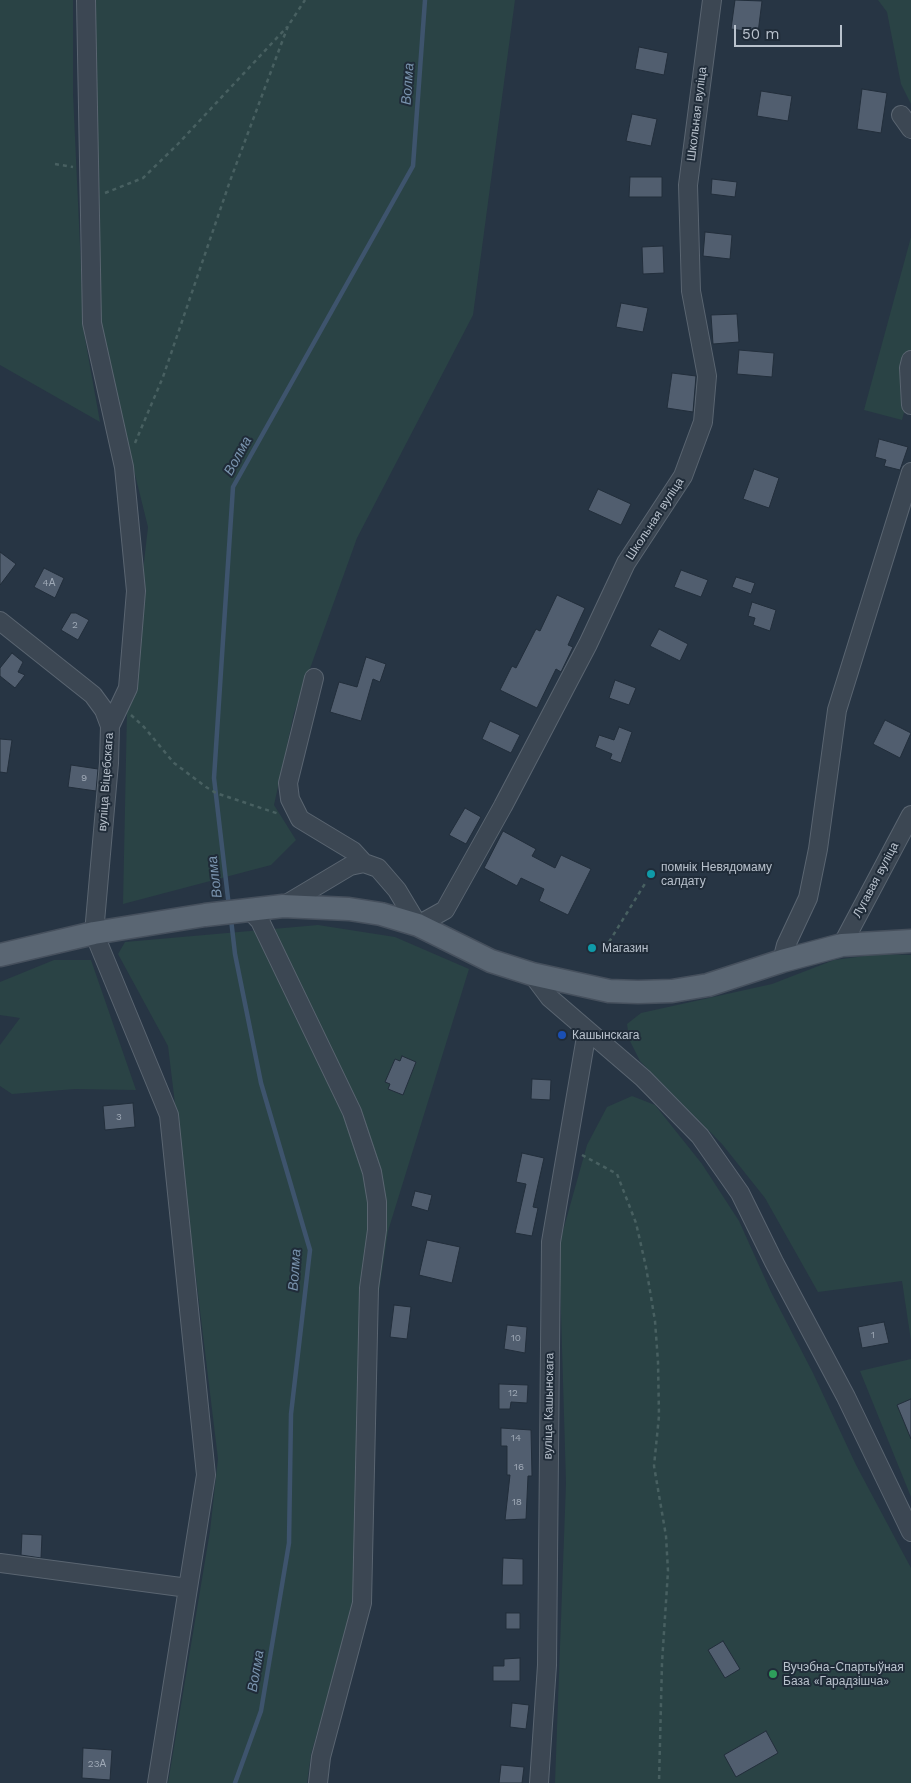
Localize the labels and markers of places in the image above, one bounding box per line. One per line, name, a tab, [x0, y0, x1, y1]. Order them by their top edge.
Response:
place label: помнік Невядомаму салдату	[661, 860, 772, 888]
marker: помнік Невядомаму салдату	[645, 868, 657, 880]
place label: Магазин	[602, 941, 648, 955]
marker: Магазин	[586, 942, 598, 954]
place label: Кашынскага	[572, 1028, 640, 1042]
marker: Кашынскага	[556, 1029, 568, 1041]
place label: Вучэбна-Спартыўная База «Гарадзішча»	[783, 1660, 904, 1688]
marker: Вучэбна-Спартыўная База «Гарадзішча»	[767, 1668, 779, 1680]

